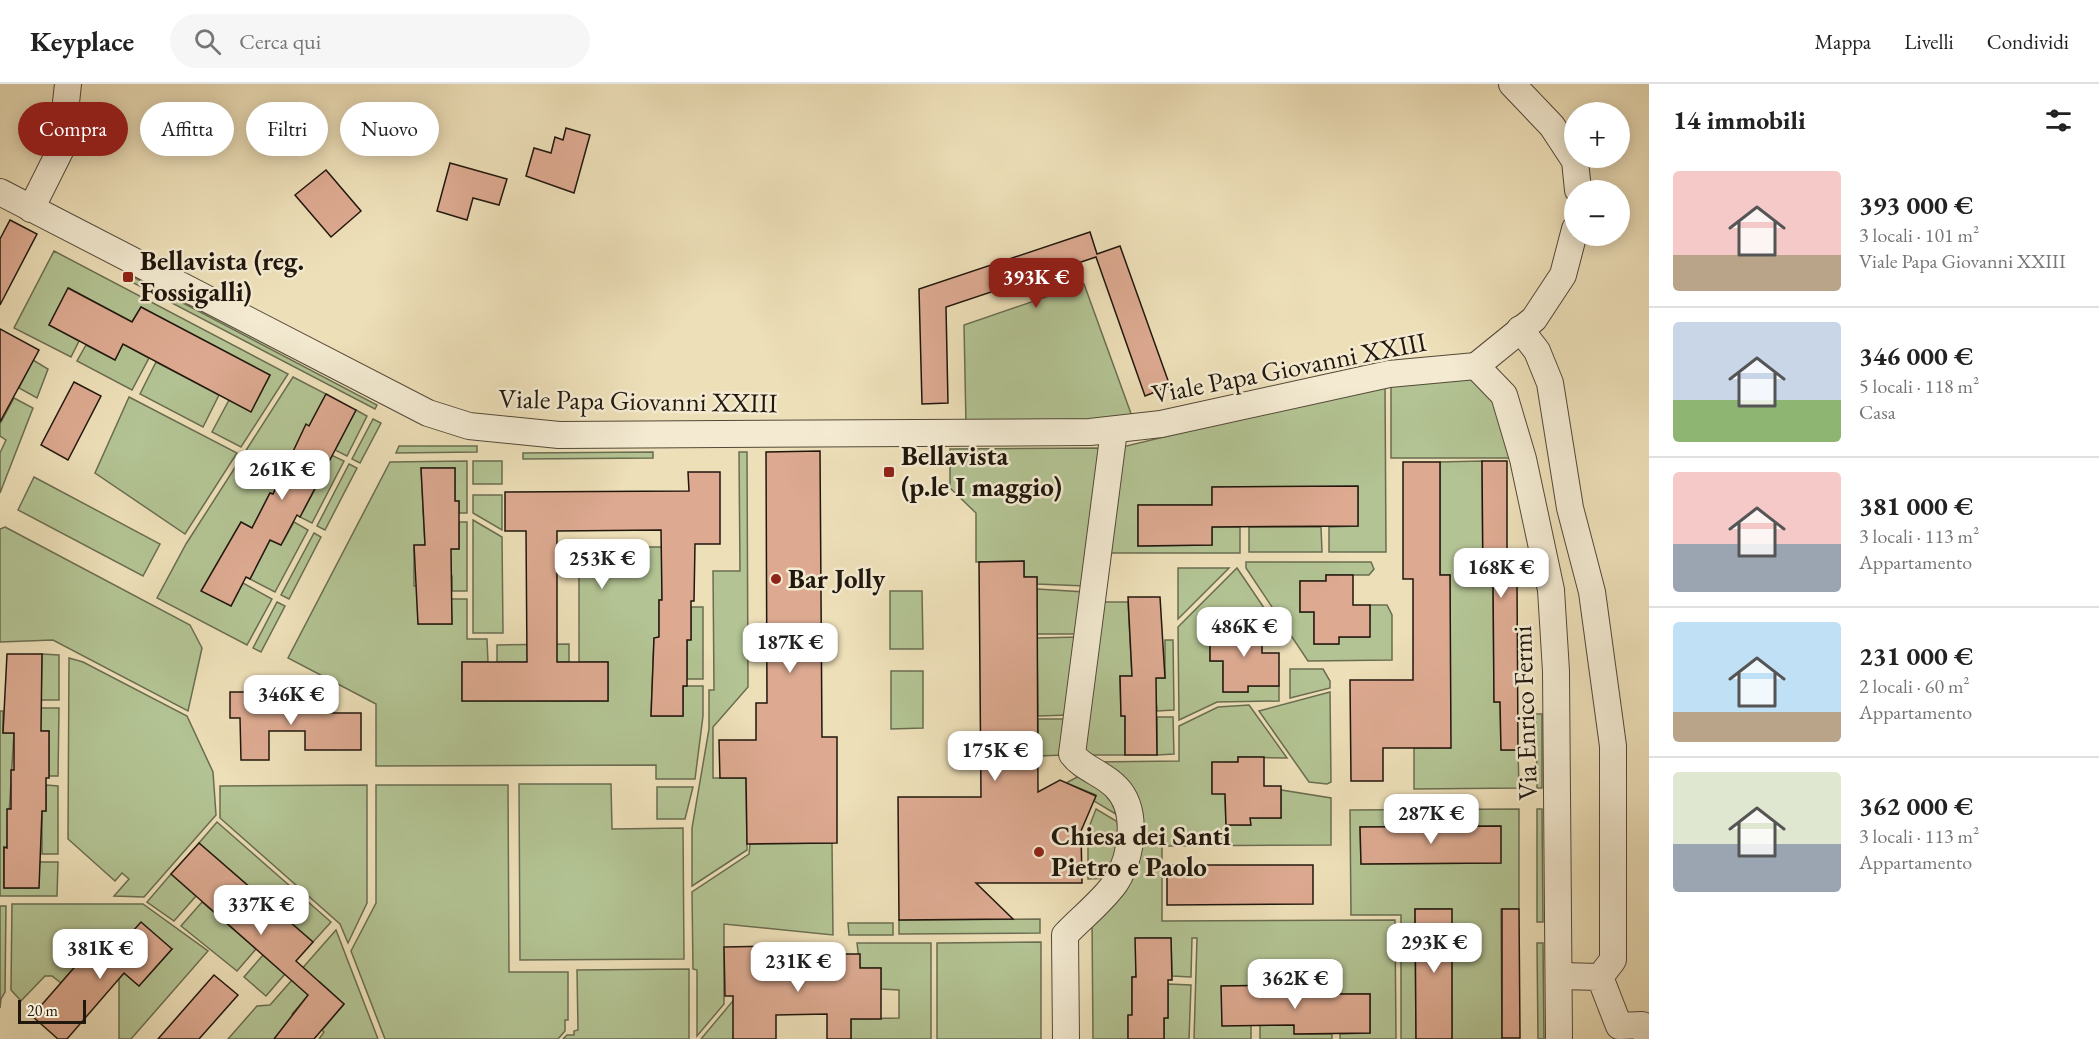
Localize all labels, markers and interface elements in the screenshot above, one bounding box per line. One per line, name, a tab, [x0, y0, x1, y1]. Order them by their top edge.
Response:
search box	[170, 14, 590, 68]
text: Keyplace	[30, 23, 134, 59]
icon: search	[191, 25, 224, 58]
text: Cerca qui	[239, 27, 321, 56]
text: Mappa	[1815, 28, 1871, 55]
text: Livelli	[1904, 28, 1954, 55]
text: Condividi	[1987, 28, 2069, 55]
chip: Compra	[18, 102, 128, 156]
chip: Affitta	[140, 102, 234, 156]
chip: Filtri	[246, 102, 328, 156]
chip: Nuovo	[340, 102, 439, 156]
map controls	[1564, 102, 1630, 246]
button: +	[1564, 102, 1630, 168]
text: 14 immobili	[1673, 103, 1806, 137]
icon: filters	[2042, 104, 2075, 137]
button: −	[1564, 180, 1630, 246]
text: 393 000 €	[1859, 188, 1973, 222]
icon: home	[1721, 195, 1793, 267]
text: 3 locali · 101 m²	[1859, 222, 1979, 248]
place label: Bellavista (reg. Fossigalli)	[140, 243, 304, 309]
text: Viale Papa Giovanni XXIII	[1859, 248, 2066, 274]
pin: 393K €	[987, 258, 1085, 309]
text: 393K €	[1003, 264, 1069, 290]
marker: Bellavista (reg. Fossigalli)	[121, 270, 135, 284]
street label: Viale Papa Giovanni XXIII	[1149, 324, 1429, 411]
text: 346 000 €	[1859, 339, 1973, 373]
icon: home	[1721, 346, 1793, 418]
text: 5 locali · 118 m²	[1859, 373, 1979, 399]
street label: Viale Papa Giovanni XXIII	[498, 381, 778, 420]
text: Casa	[1859, 399, 1896, 425]
place label: Bellavista (p.le I maggio)	[901, 438, 1062, 504]
pin: 261K €	[233, 450, 331, 501]
text: 261K €	[249, 456, 315, 482]
marker: Bellavista (p.le I maggio)	[882, 465, 896, 479]
text: 381 000 €	[1859, 489, 1973, 523]
icon: home	[1721, 496, 1793, 568]
text: 3 locali · 113 m²	[1859, 523, 1979, 549]
pin: 253K €	[553, 539, 651, 590]
text: 253K €	[569, 545, 635, 571]
pin: 168K €	[1452, 548, 1550, 599]
text: Appartamento	[1859, 549, 1972, 575]
text: 168K €	[1468, 554, 1534, 580]
place label: Bar Jolly	[788, 561, 886, 596]
marker: Bar Jolly	[769, 572, 783, 586]
pin: 486K €	[1195, 607, 1293, 658]
text: 486K €	[1211, 613, 1277, 639]
pin: 187K €	[741, 623, 839, 674]
street label: Via Enrico Fermi	[1504, 625, 1545, 801]
text: 187K €	[757, 629, 823, 655]
text: 231 000 €	[1859, 639, 1973, 673]
icon: home	[1721, 646, 1793, 718]
text: 2 locali · 60 m²	[1859, 673, 1970, 699]
pin: 346K €	[242, 675, 340, 726]
text: 346K €	[258, 681, 324, 707]
text: Appartamento	[1859, 699, 1972, 725]
pin: 175K €	[946, 731, 1044, 782]
text: 175K €	[962, 737, 1028, 763]
text: 362 000 €	[1859, 789, 1973, 823]
pin: 287K €	[1382, 794, 1480, 845]
icon: home	[1721, 796, 1793, 868]
text: 287K €	[1398, 800, 1464, 826]
place label: Chiesa dei Santi Pietro e Paolo	[1051, 818, 1231, 884]
text: 3 locali · 113 m²	[1859, 823, 1979, 849]
marker: Chiesa dei Santi Pietro e Paolo	[1032, 845, 1046, 859]
text: Appartamento	[1859, 849, 1972, 875]
pin: 337K €	[212, 885, 310, 936]
text: 337K €	[228, 891, 294, 917]
pin: 293K €	[1385, 923, 1483, 974]
pin: 381K €	[51, 929, 149, 980]
text: 293K €	[1401, 929, 1467, 955]
text: 381K €	[67, 935, 133, 961]
pin: 231K €	[749, 942, 847, 993]
text: 231K €	[765, 948, 831, 974]
pin: 362K €	[1246, 959, 1344, 1010]
text: 362K €	[1262, 965, 1328, 991]
scale bar	[18, 997, 86, 1024]
text: 20 m	[27, 1000, 58, 1021]

